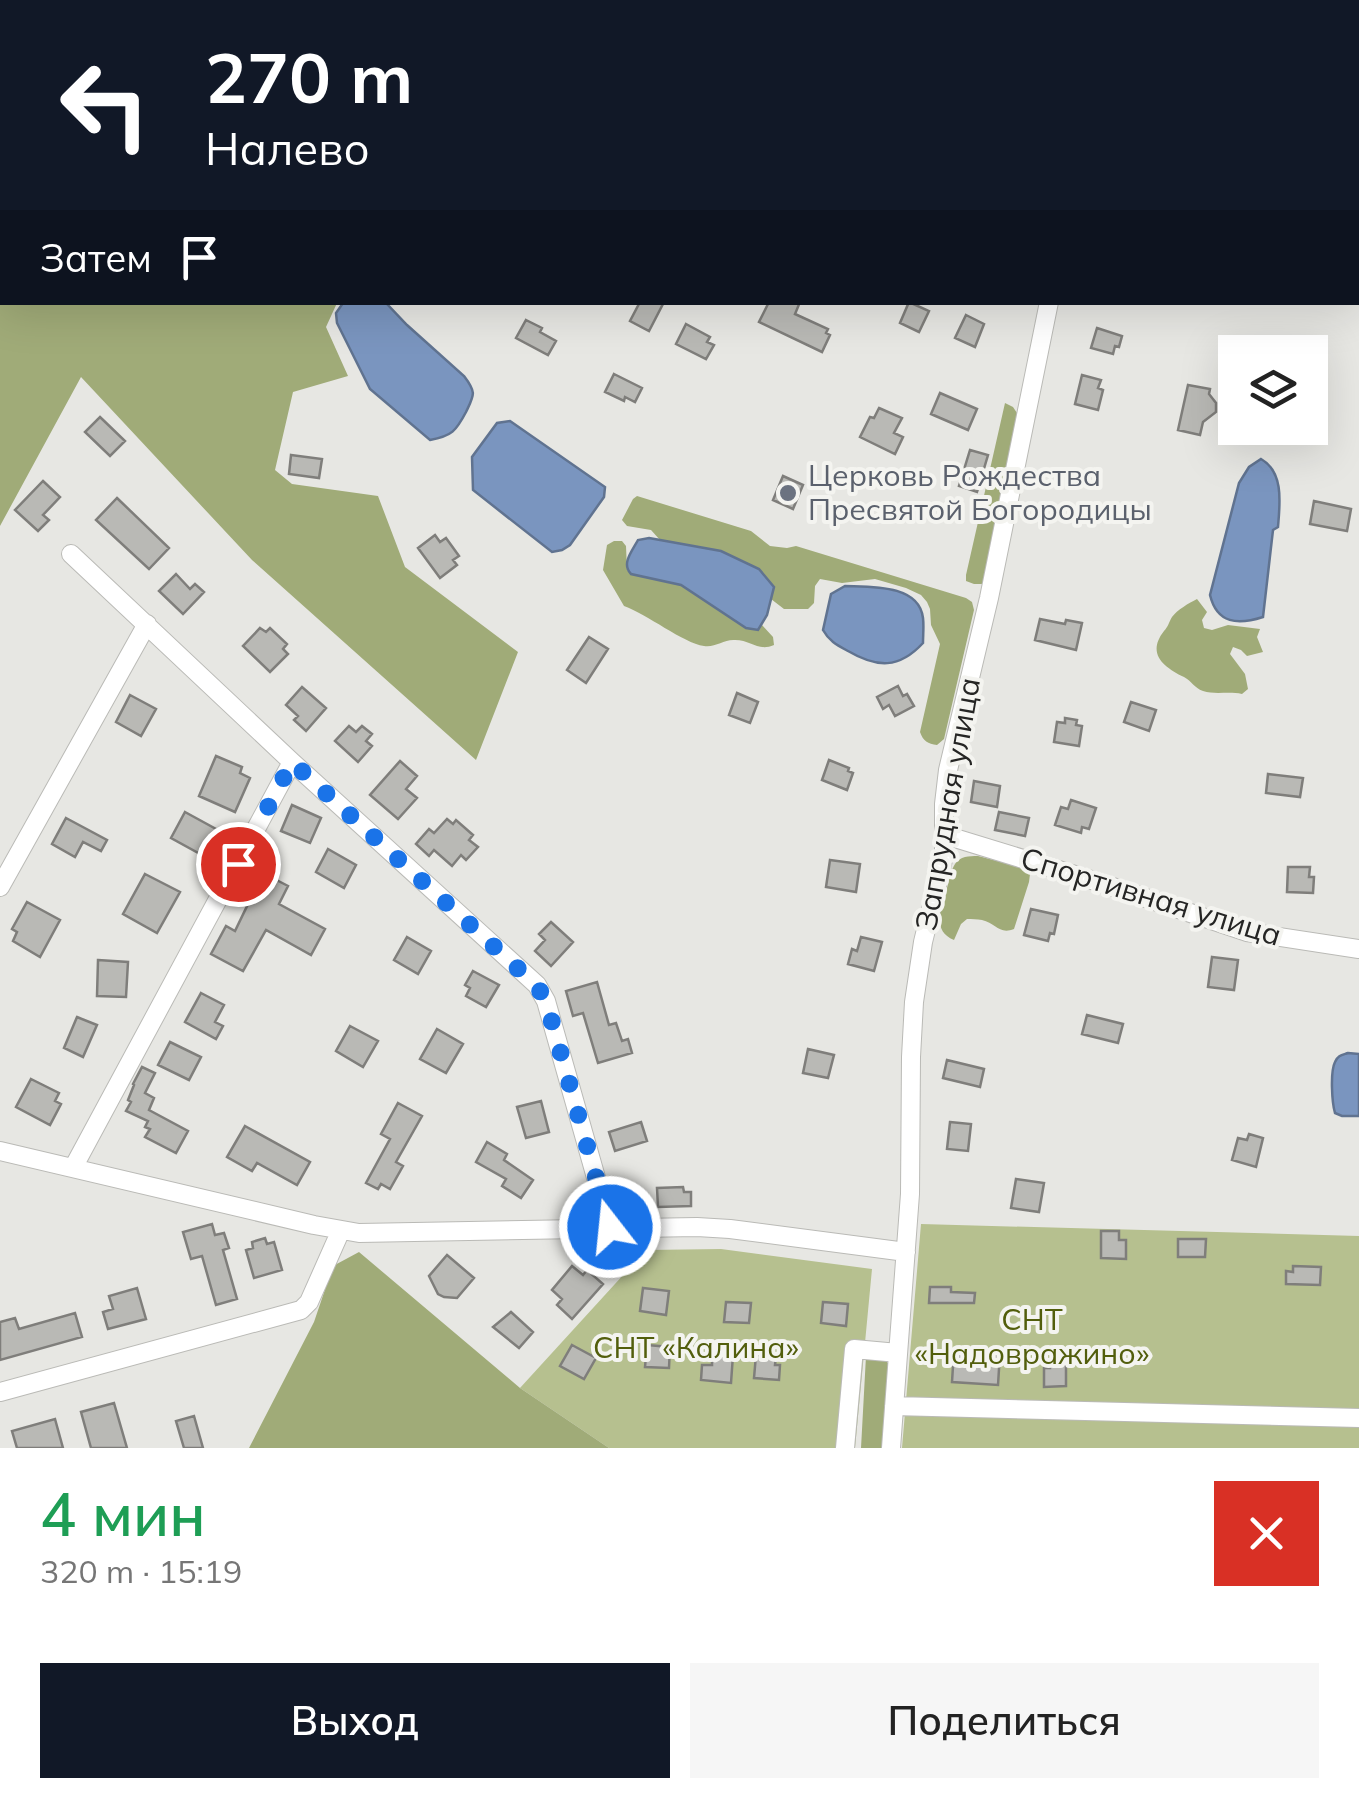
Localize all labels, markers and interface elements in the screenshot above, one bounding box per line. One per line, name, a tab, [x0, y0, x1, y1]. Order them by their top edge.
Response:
text: 270 m	[205, 33, 413, 121]
icon: left	[40, 40, 170, 170]
text: Налево	[205, 120, 370, 176]
icon: arrive	[172, 230, 227, 285]
text: Затем	[40, 234, 152, 282]
map controls	[1218, 335, 1328, 445]
button: layers	[1218, 335, 1328, 445]
place label: Церковь Рождества Пресвятой Богородицы	[808, 456, 1152, 528]
marker: Церковь Рождества Пресвятой Богородицы	[777, 482, 799, 504]
street label: Запрудная улица	[906, 675, 988, 933]
pin	[196, 822, 281, 907]
icon: arrive	[211, 837, 266, 892]
street label: Спортивная улица	[1016, 838, 1286, 954]
position arrow	[558, 1175, 662, 1279]
park label: СНТ «Надовражино»	[915, 1300, 1149, 1372]
park label: СНТ «Калина»	[593, 1328, 799, 1366]
text: 4 мин	[40, 1476, 206, 1551]
button: close	[1214, 1481, 1319, 1586]
text: 320 m · 15:19	[40, 1551, 242, 1591]
button: Выход	[40, 1663, 670, 1778]
button: Поделиться	[690, 1663, 1319, 1778]

